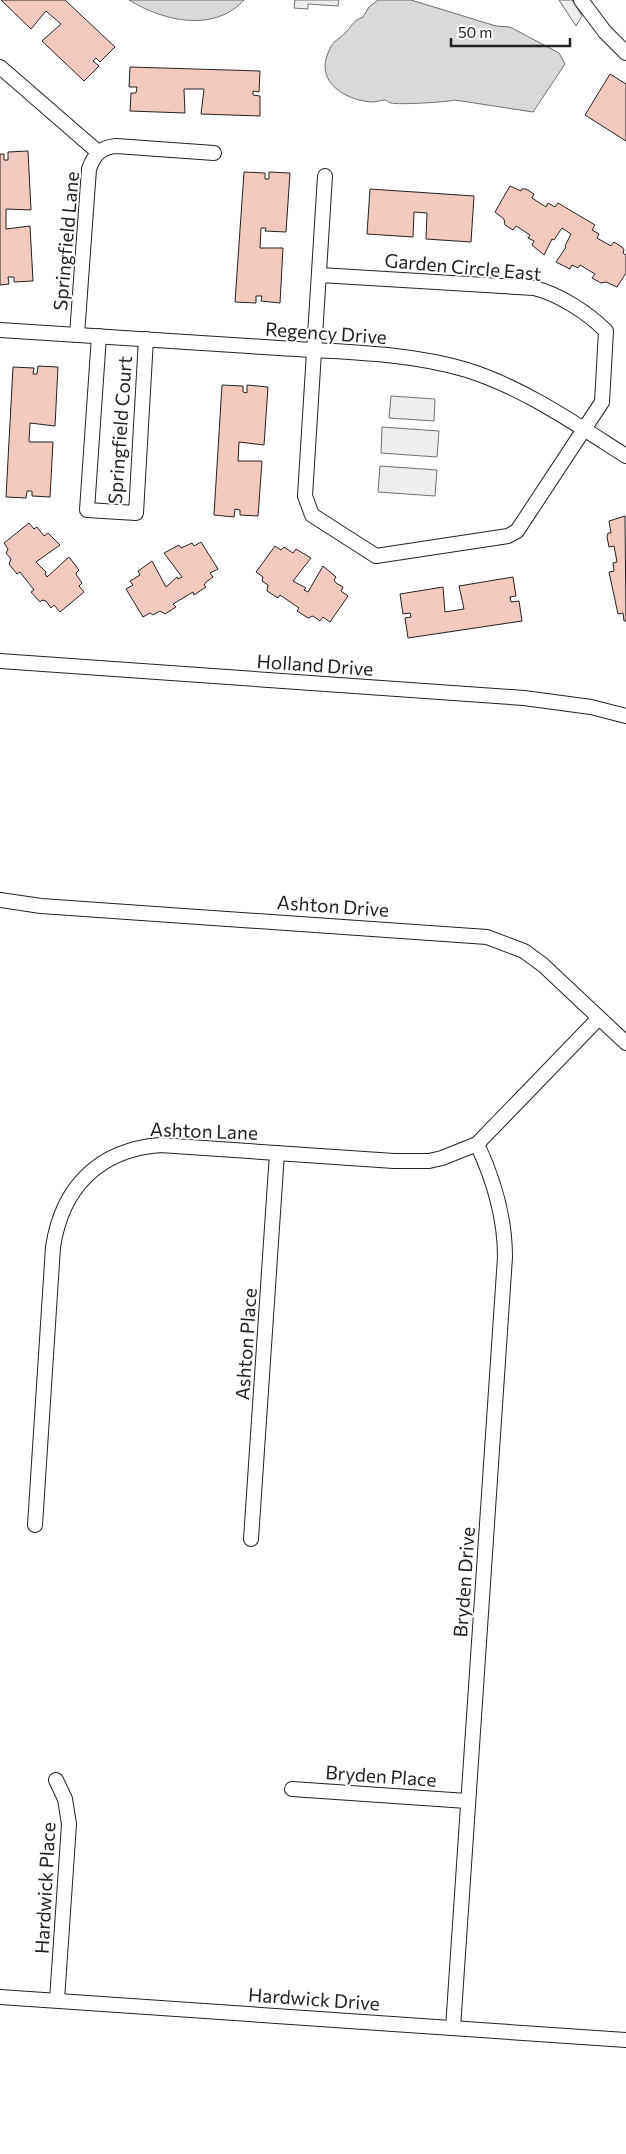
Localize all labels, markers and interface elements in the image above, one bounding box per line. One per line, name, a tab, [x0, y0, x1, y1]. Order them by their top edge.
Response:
scale bar	[451, 15, 570, 47]
text: 50 m	[458, 23, 492, 41]
street label: Springfield Lane	[48, 170, 83, 312]
street label: Garden Circle East	[384, 248, 543, 285]
street label: Regency Drive	[264, 317, 388, 348]
street label: Springfield Court	[103, 355, 136, 505]
street label: Holland Drive	[256, 649, 374, 680]
street label: Ashton Drive	[276, 890, 390, 921]
street label: Ashton Lane	[150, 1117, 258, 1144]
street label: Ashton Place	[230, 1287, 261, 1401]
street label: Bryden Drive	[448, 1526, 479, 1638]
street label: Bryden Place	[325, 1760, 437, 1791]
street label: Hardwick Place	[30, 1821, 59, 1954]
street label: Hardwick Drive	[248, 1982, 381, 2015]

